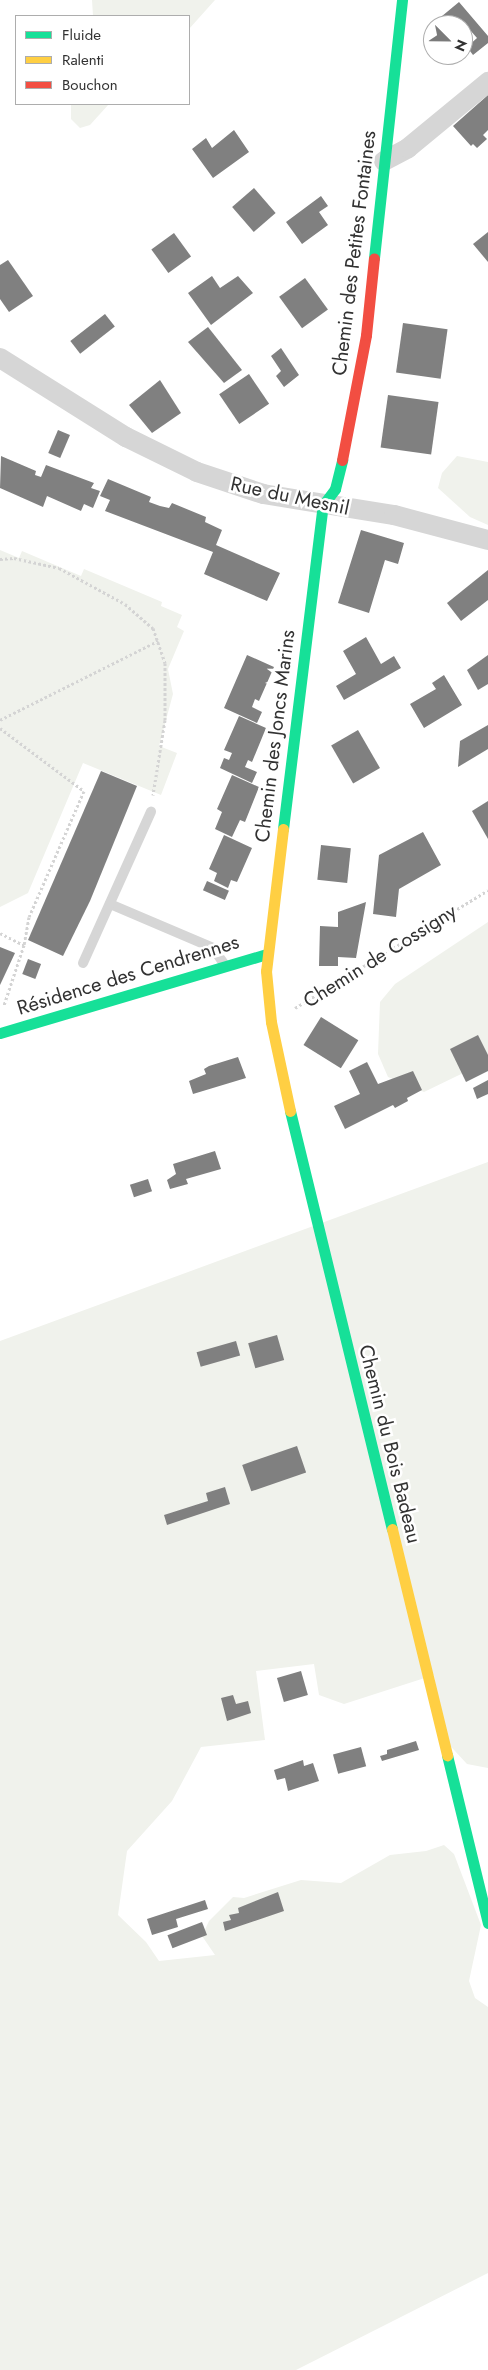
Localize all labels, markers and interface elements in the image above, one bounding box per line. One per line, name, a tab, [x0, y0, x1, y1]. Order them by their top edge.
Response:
legend	[15, 15, 190, 105]
north arrow	[423, 15, 473, 65]
text: Fluide	[62, 24, 101, 46]
text: N	[450, 36, 472, 54]
text: Ralenti	[62, 49, 104, 71]
text: Bouchon	[62, 74, 118, 96]
street label: Chemin des Petites Fontaines	[327, 129, 381, 377]
street label: Rue du Mesnil	[228, 472, 352, 520]
street label: Chemin des Joncs Marins	[250, 628, 300, 844]
street label: Chemin de Cossigny	[299, 899, 461, 1013]
street label: Résidence des Cendrennes	[14, 930, 242, 1020]
street label: Chemin du Bois Badeau	[354, 1342, 426, 1546]

